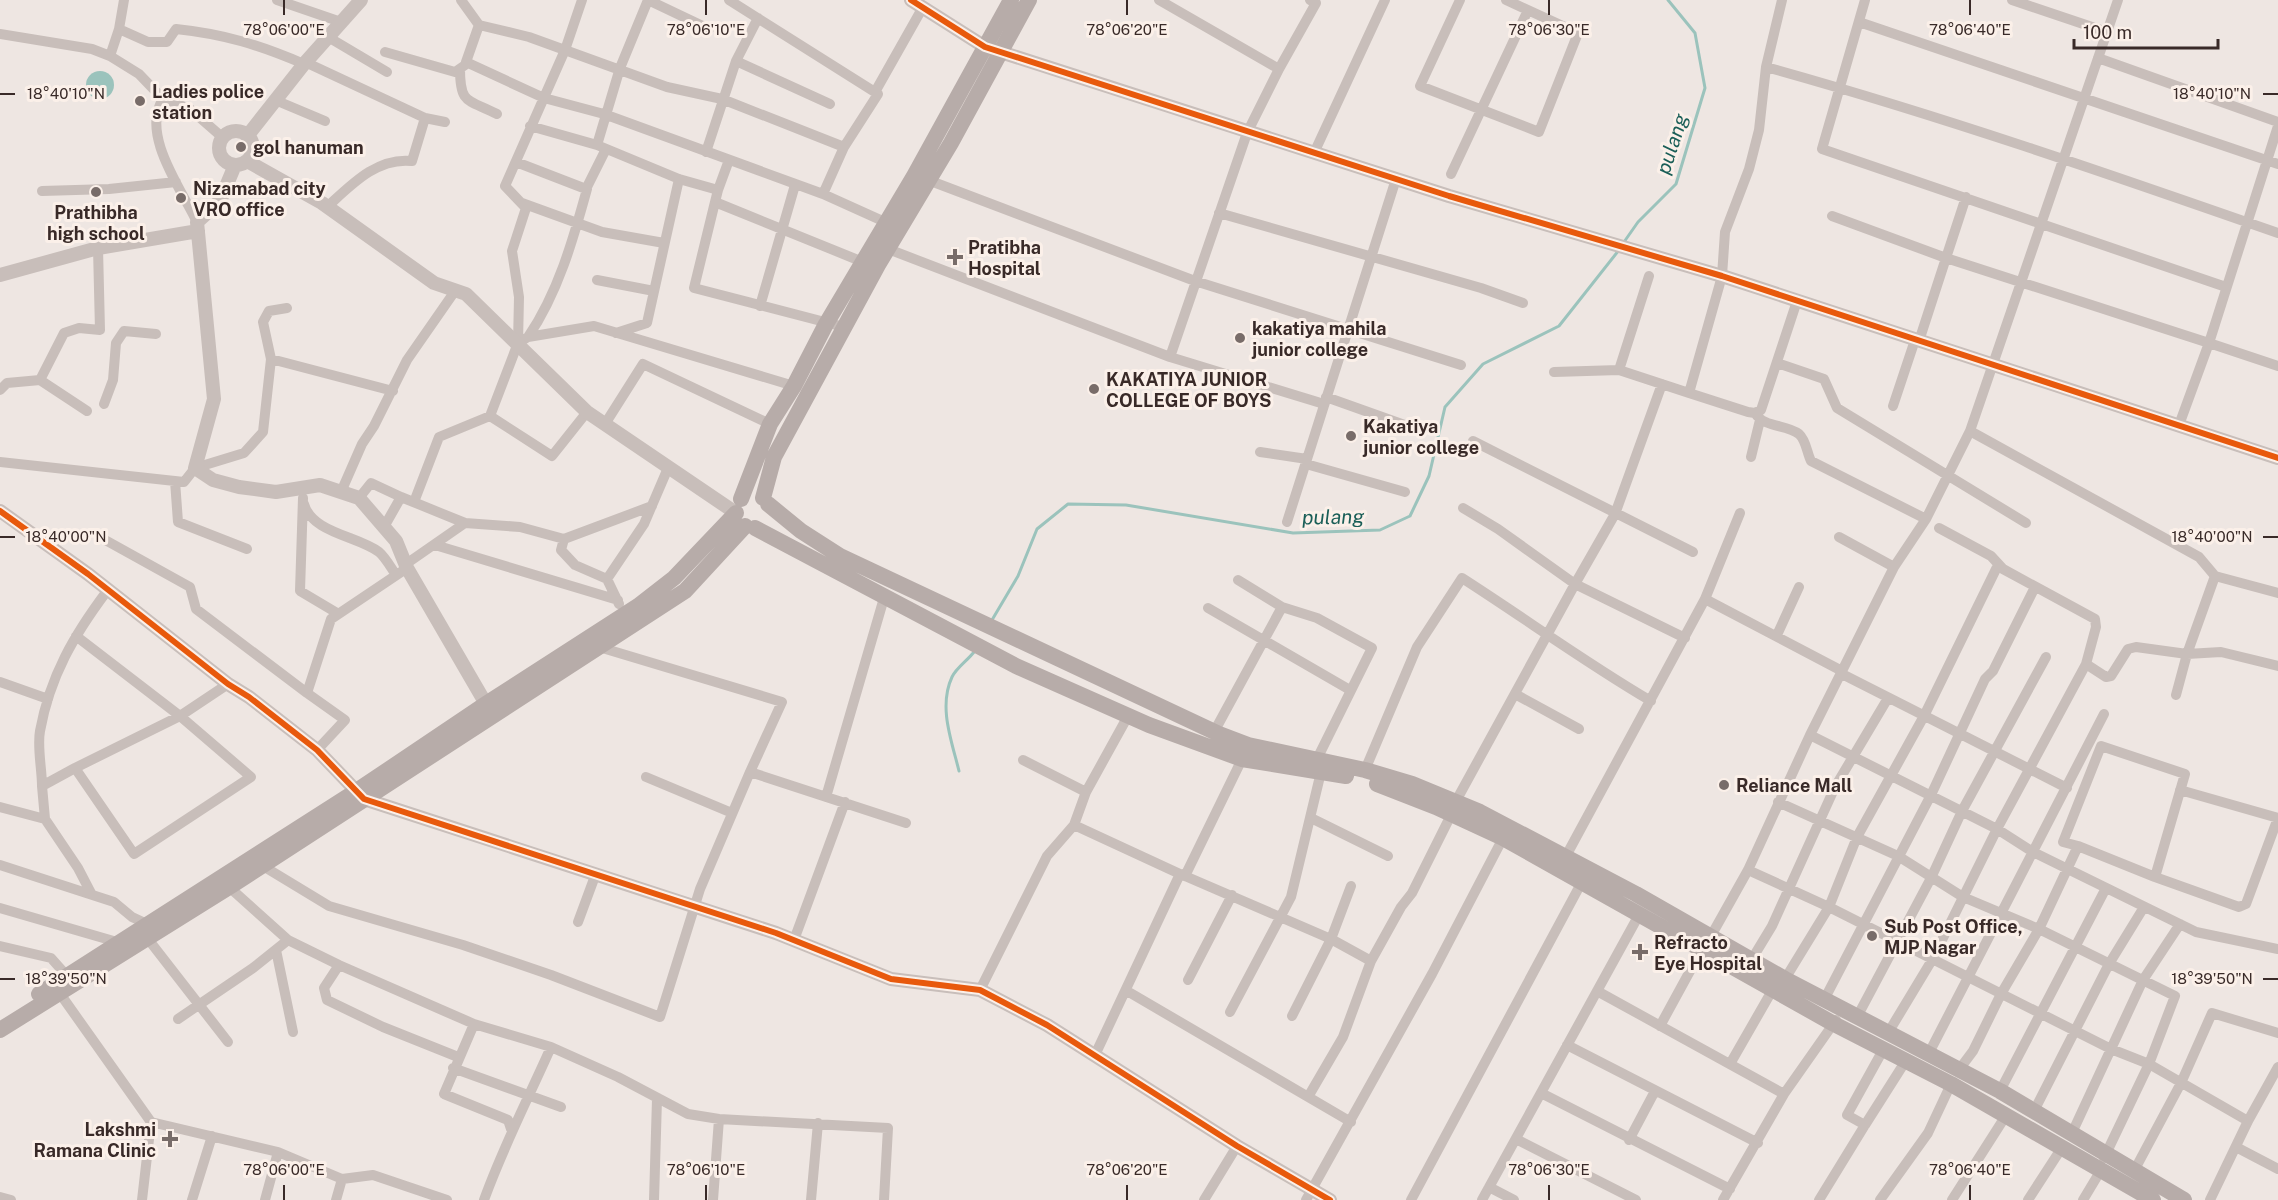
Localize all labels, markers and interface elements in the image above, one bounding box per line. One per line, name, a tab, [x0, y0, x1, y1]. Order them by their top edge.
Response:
scale bar	[2074, 12, 2218, 50]
text: 78°06'00"E	[243, 21, 325, 38]
text: 78°06'10"E	[667, 21, 745, 38]
text: 78°06'20"E	[1086, 21, 1168, 38]
text: 78°06'30"E	[1508, 21, 1590, 38]
text: 78°06'40"E	[1929, 21, 2011, 38]
text: 100 m	[2083, 22, 2132, 43]
place label: Ladies police station	[152, 81, 264, 123]
text: 18°40'10"N	[27, 85, 105, 102]
text: 18°40'10"N	[2173, 85, 2251, 102]
marker: Ladies police station	[133, 94, 147, 108]
water label: pulang	[1651, 111, 1693, 177]
place label: gol hanuman	[253, 137, 364, 158]
marker: gol hanuman	[234, 140, 248, 154]
place label: Nizamabad city VRO office	[193, 178, 326, 220]
marker: Prathibha high school	[89, 185, 103, 199]
marker: Nizamabad city VRO office	[174, 191, 188, 205]
place label: Prathibha high school	[47, 202, 145, 244]
place label: Pratibha Hospital	[968, 237, 1041, 279]
marker: Pratibha Hospital	[946, 248, 964, 266]
place label: kakatiya mahila junior college	[1251, 318, 1387, 360]
marker: kakatiya mahila junior college	[1233, 331, 1247, 345]
place label: KAKATIYA JUNIOR COLLEGE OF BOYS	[1106, 369, 1272, 411]
marker: KAKATIYA JUNIOR COLLEGE OF BOYS	[1087, 382, 1101, 396]
place label: Kakatiya junior college	[1362, 416, 1479, 458]
marker: Kakatiya junior college	[1344, 429, 1358, 443]
water label: pulang	[1302, 504, 1365, 530]
text: 18°40'00"N	[25, 528, 107, 545]
text: 18°40'00"N	[2171, 528, 2253, 545]
place label: Reliance Mall	[1736, 775, 1853, 796]
marker: Reliance Mall	[1717, 778, 1731, 792]
place label: Sub Post Office, MJP Nagar	[1884, 916, 2023, 958]
marker: Sub Post Office, MJP Nagar	[1865, 929, 1879, 943]
place label: Refracto Eye Hospital	[1654, 932, 1762, 974]
marker: Refracto Eye Hospital	[1631, 943, 1649, 961]
text: 18°39'50"N	[25, 970, 107, 987]
text: 18°39'50"N	[2171, 970, 2253, 987]
place label: Lakshmi Ramana Clinic	[33, 1119, 156, 1161]
marker: Lakshmi Ramana Clinic	[161, 1130, 179, 1148]
text: 78°06'00"E	[243, 1161, 325, 1178]
text: 78°06'10"E	[667, 1161, 745, 1178]
text: 78°06'20"E	[1086, 1161, 1168, 1178]
text: 78°06'30"E	[1508, 1161, 1590, 1178]
text: 78°06'40"E	[1929, 1161, 2011, 1178]

